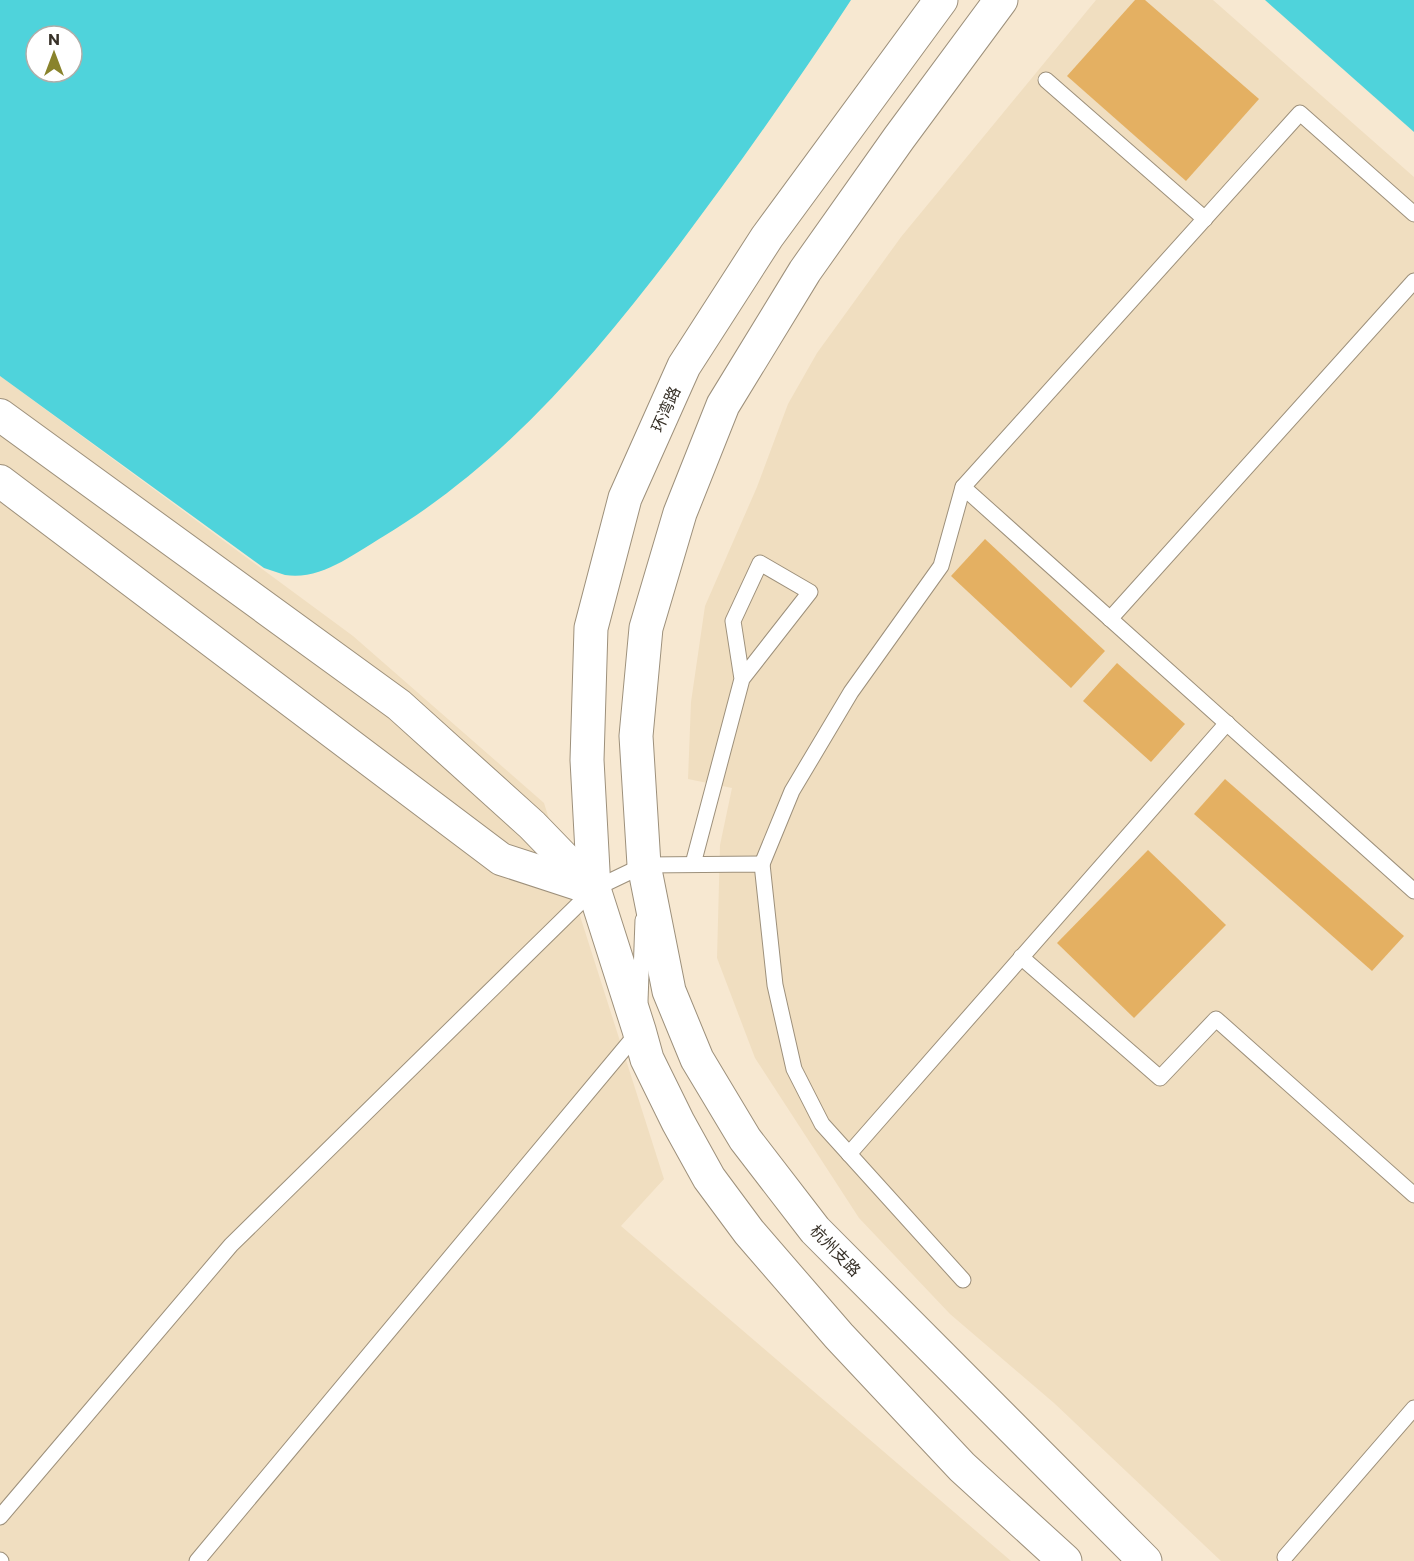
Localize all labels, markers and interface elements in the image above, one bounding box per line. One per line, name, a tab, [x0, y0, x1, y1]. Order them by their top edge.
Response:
north arrow	[24, 24, 84, 84]
text: N	[48, 29, 60, 48]
street label: 环湾路	[647, 383, 683, 435]
street label: 杭州支路	[807, 1220, 865, 1280]

